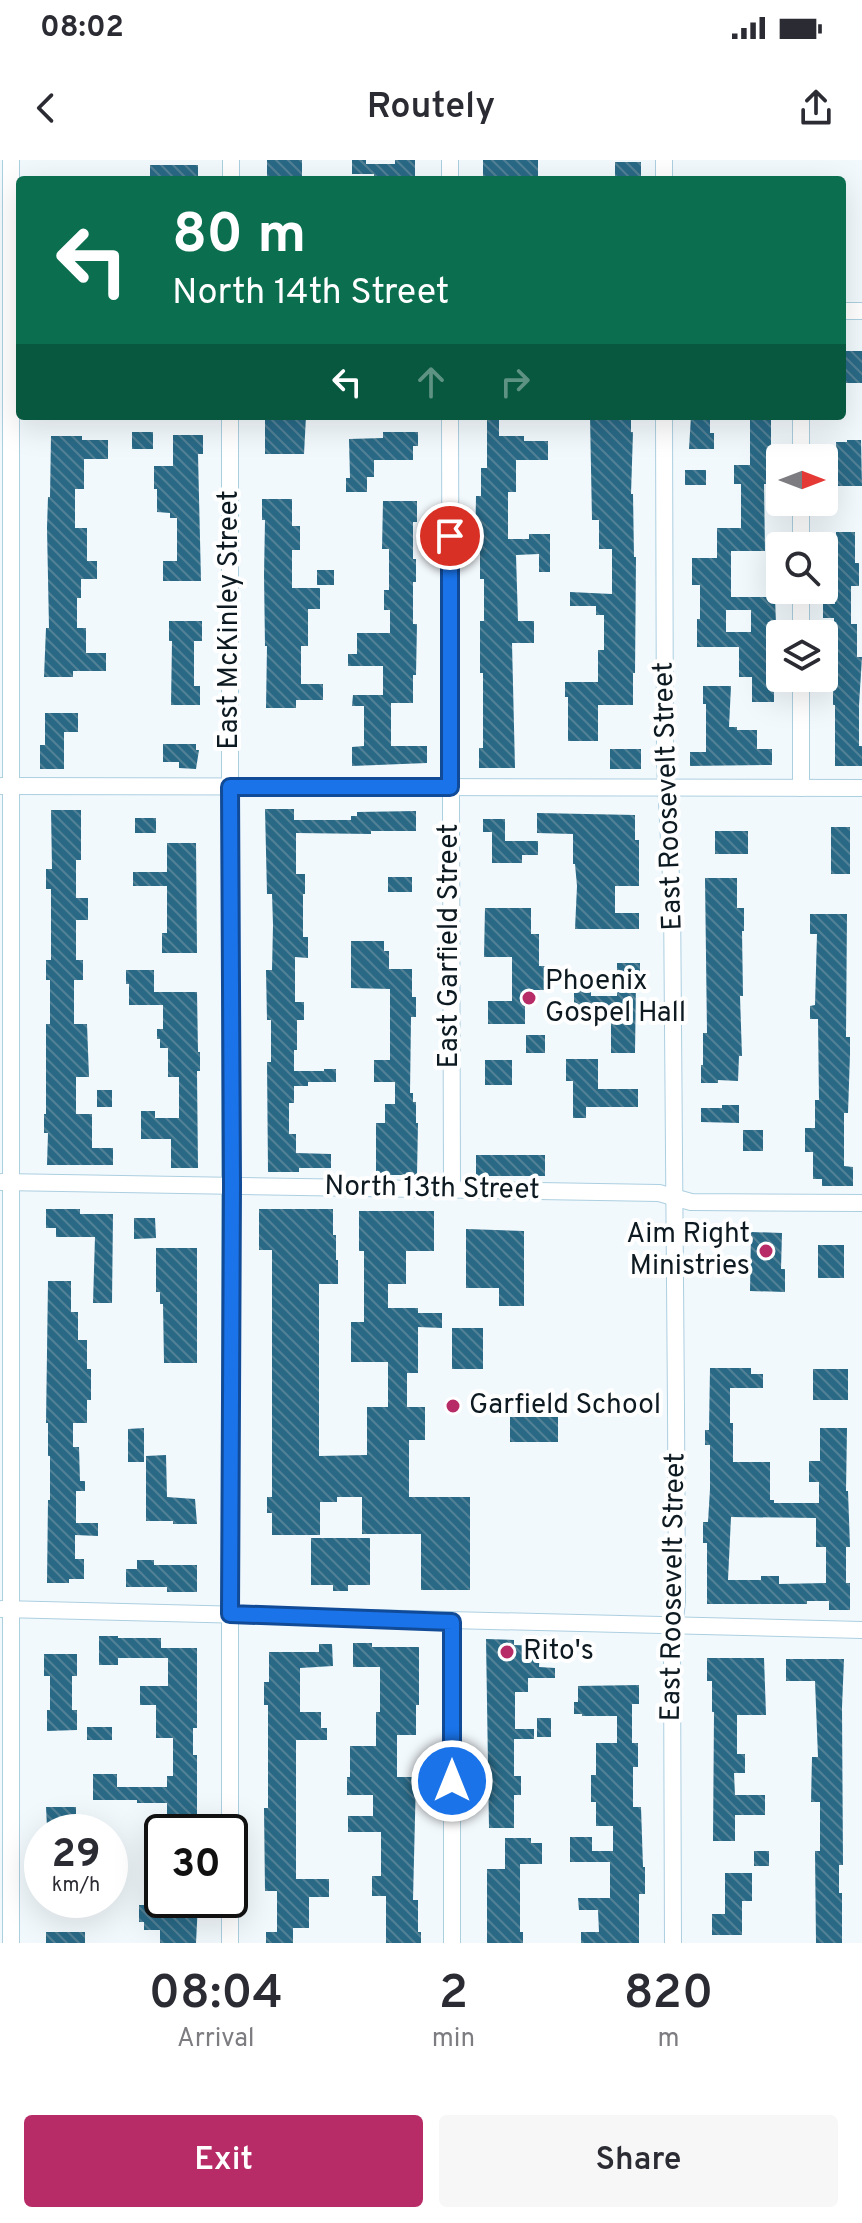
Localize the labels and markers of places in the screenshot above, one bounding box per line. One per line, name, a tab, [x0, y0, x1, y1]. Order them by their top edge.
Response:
pin	[416, 502, 484, 570]
place label: Phoenix Gospel Hall	[545, 964, 686, 1032]
marker: Phoenix Gospel Hall	[520, 989, 538, 1007]
place label: Aim Right Ministries	[626, 1217, 750, 1285]
marker: Aim Right Ministries	[757, 1242, 775, 1260]
place label: Garfield School	[469, 1388, 661, 1424]
marker: Garfield School	[444, 1397, 462, 1415]
place label: Rito's	[523, 1634, 594, 1670]
marker: Rito's	[498, 1643, 516, 1661]

